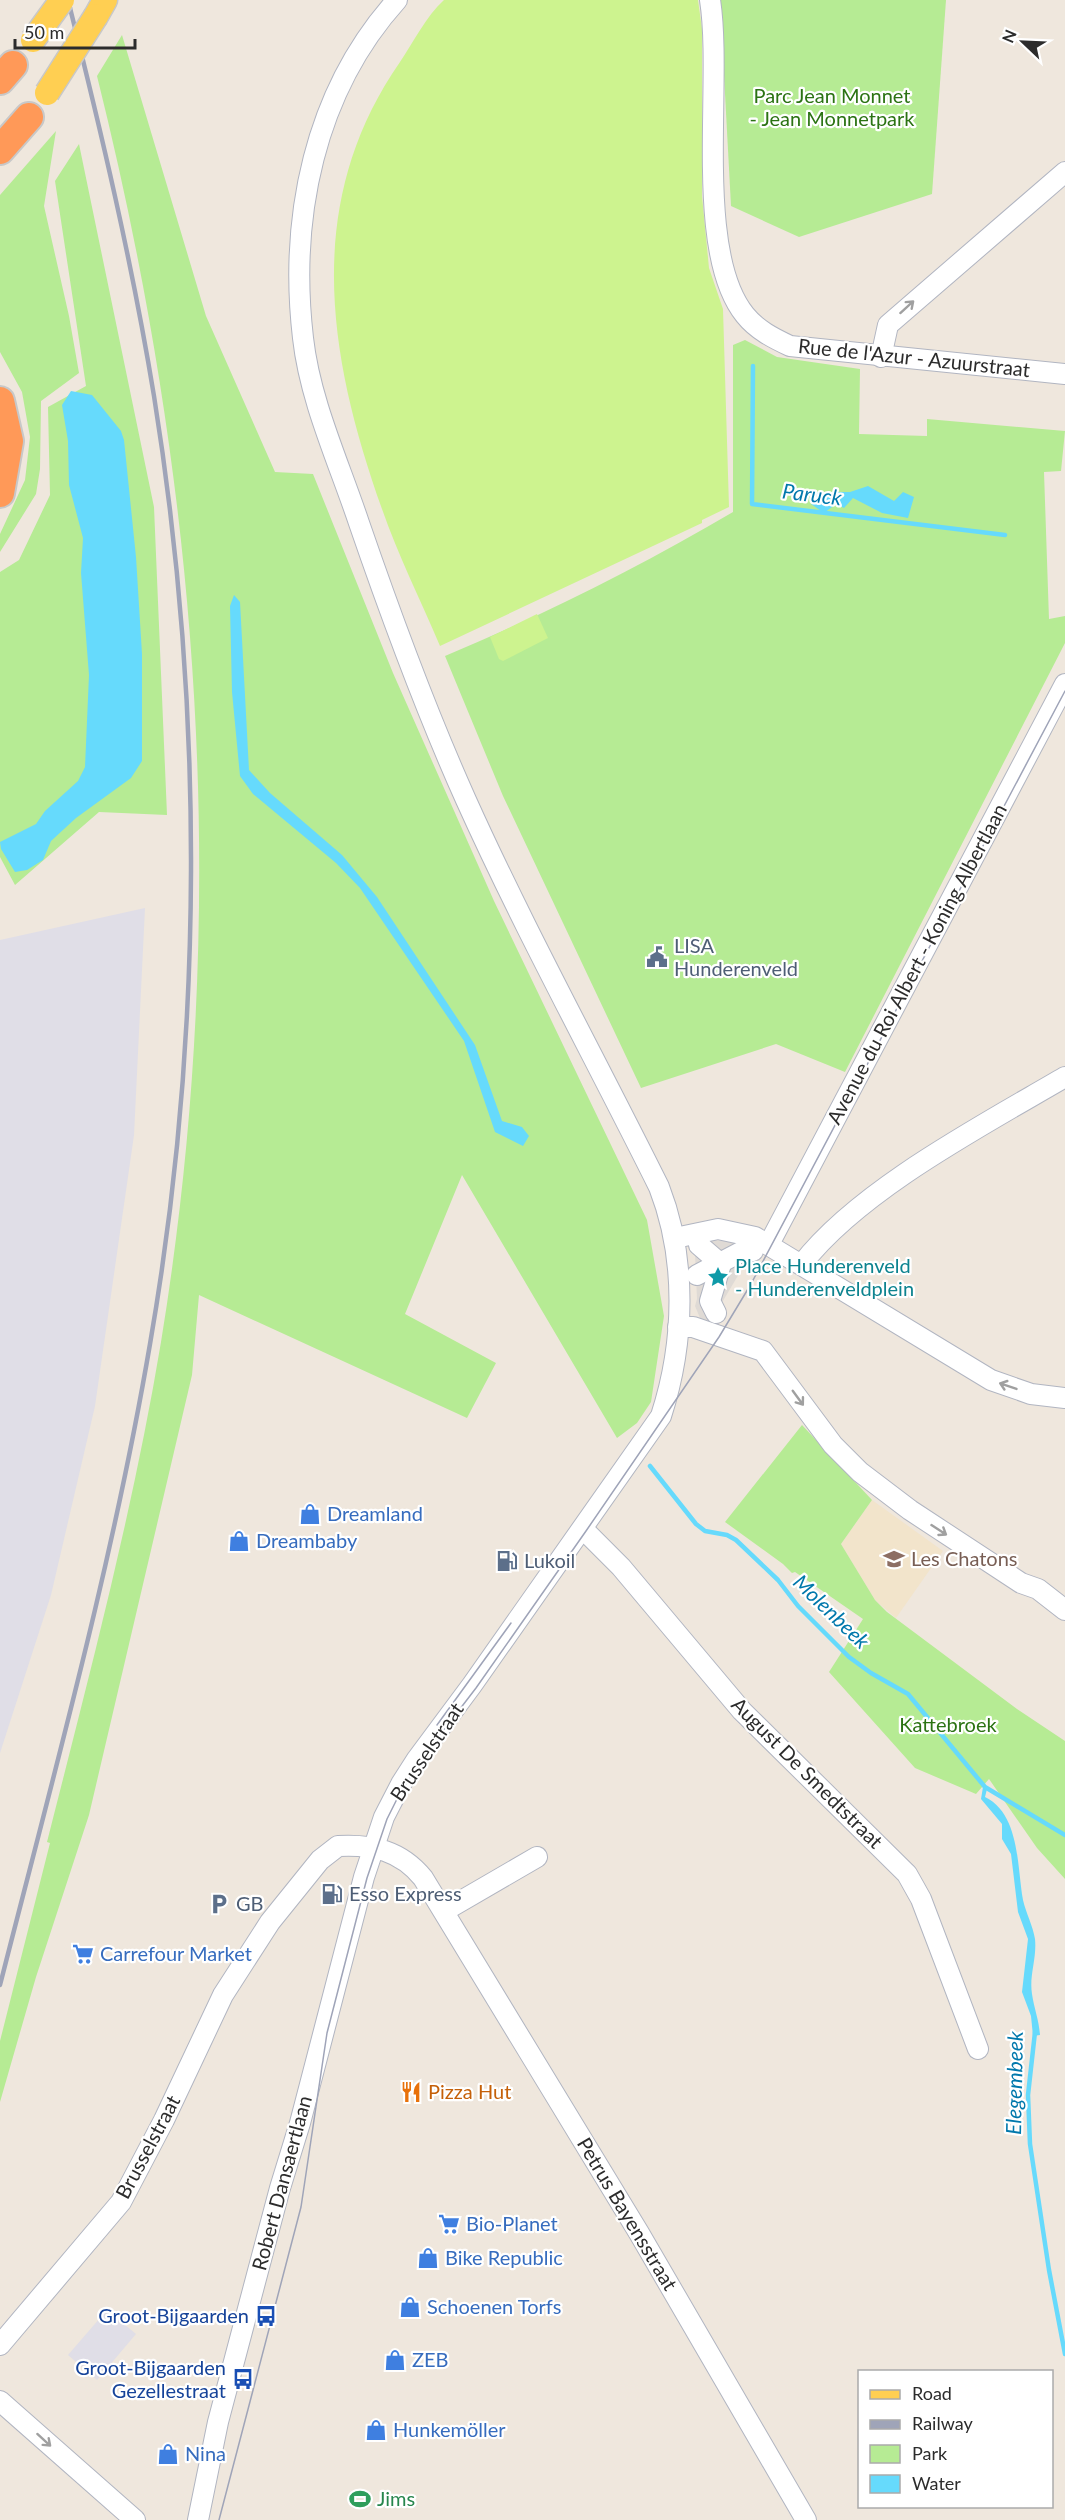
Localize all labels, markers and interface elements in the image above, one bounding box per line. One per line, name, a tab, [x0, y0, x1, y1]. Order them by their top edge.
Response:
scale bar	[15, 12, 135, 50]
north arrow	[993, 12, 1053, 72]
text: 50 m	[24, 21, 64, 43]
text: N	[998, 27, 1020, 45]
park label: Parc Jean Monnet - Jean Monnetpark	[749, 83, 915, 130]
one-way arrow	[899, 300, 914, 314]
street label: Rue de l'Azur - Azuurstraat	[797, 333, 1031, 381]
water label: Paruck	[781, 477, 844, 510]
street label: Avenue du Roi Albert - Koning Albertlaan	[821, 799, 1011, 1128]
place label: LISA Hunderenveld	[674, 933, 798, 980]
public building icon: LISA Hunderenveld	[645, 945, 669, 969]
place label: Place Hunderenveld - Hunderenveldplein	[735, 1253, 914, 1300]
place icon: Place Hunderenveld - Hunderenveldplein	[706, 1265, 730, 1289]
one-way arrow	[999, 1380, 1018, 1391]
one-way arrow	[791, 1390, 804, 1406]
place label: Dreamland	[327, 1501, 423, 1525]
shop icon: Dreamland	[298, 1502, 322, 1526]
one-way arrow	[930, 1524, 947, 1536]
place label: Dreambaby	[256, 1528, 358, 1552]
shop icon: Dreambaby	[227, 1529, 251, 1553]
place label: Les Chatons	[911, 1546, 1018, 1570]
school or university icon: Les Chatons	[882, 1547, 906, 1571]
place label: Lukoil	[524, 1548, 575, 1572]
fuel station icon: Lukoil	[495, 1549, 519, 1573]
water label: Molenbeek	[789, 1569, 876, 1654]
street label: August De Smedtstraat	[727, 1692, 888, 1853]
street label: Brusselstraat	[384, 1698, 468, 1805]
park label: Kattebroek	[899, 1712, 997, 1736]
place label: Esso Express	[349, 1881, 462, 1905]
fuel station icon: Esso Express	[320, 1882, 344, 1906]
place label: GB	[236, 1891, 264, 1915]
parking icon: GB	[207, 1892, 231, 1916]
place label: Carrefour Market	[100, 1941, 252, 1965]
supermarket icon: Carrefour Market	[71, 1942, 95, 1966]
water label: Elegembeek	[1000, 2030, 1027, 2135]
place label: Pizza Hut	[428, 2079, 511, 2103]
restaurant icon: Pizza Hut	[399, 2080, 423, 2104]
street label: Brusselstraat	[110, 2091, 184, 2202]
street label: Robert Dansaertlaan	[246, 2093, 316, 2273]
street label: Petrus Bayensstraat	[573, 2133, 683, 2294]
place label: Bio-Planet	[466, 2211, 558, 2235]
supermarket icon: Bio-Planet	[437, 2212, 461, 2236]
place label: Bike Republic	[445, 2245, 563, 2269]
shop icon: Bike Republic	[416, 2246, 440, 2270]
place label: Schoenen Torfs	[427, 2294, 561, 2318]
shop icon: Schoenen Torfs	[398, 2295, 422, 2319]
place label: Groot-Bijgaarden	[98, 2303, 249, 2327]
bus stop icon: Groot-Bijgaarden	[254, 2304, 278, 2328]
place label: ZEB	[412, 2347, 449, 2371]
shop icon: ZEB	[383, 2348, 407, 2372]
place label: Groot-Bijgaarden Gezellestraat	[75, 2355, 226, 2402]
bus stop icon: Groot-Bijgaarden Gezellestraat	[231, 2367, 255, 2391]
legend	[858, 2370, 1053, 2508]
text: Road	[912, 2382, 952, 2404]
text: Railway	[912, 2412, 973, 2434]
place label: Hunkemöller	[393, 2417, 506, 2441]
shop icon: Hunkemöller	[364, 2418, 388, 2442]
one-way arrow	[36, 2433, 51, 2447]
place label: Nina	[185, 2441, 226, 2465]
shop icon: Nina	[156, 2442, 180, 2466]
text: Park	[912, 2442, 948, 2464]
text: Water	[912, 2472, 961, 2494]
place label: Jims	[377, 2486, 415, 2510]
sports icon: Jims	[348, 2487, 372, 2511]

